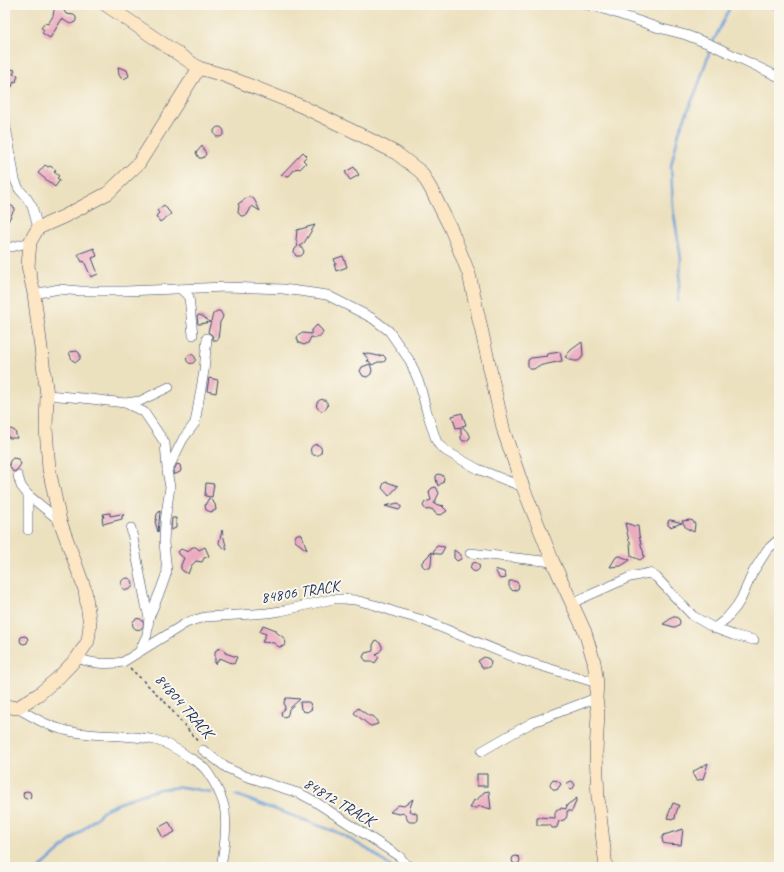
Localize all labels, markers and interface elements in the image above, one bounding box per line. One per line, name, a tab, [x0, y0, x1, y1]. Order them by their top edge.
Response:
street label: 84806 TRACK	[259, 575, 344, 608]
street label: 84804 TRACK	[151, 670, 219, 745]
street label: 84812 TRACK	[300, 773, 381, 832]

